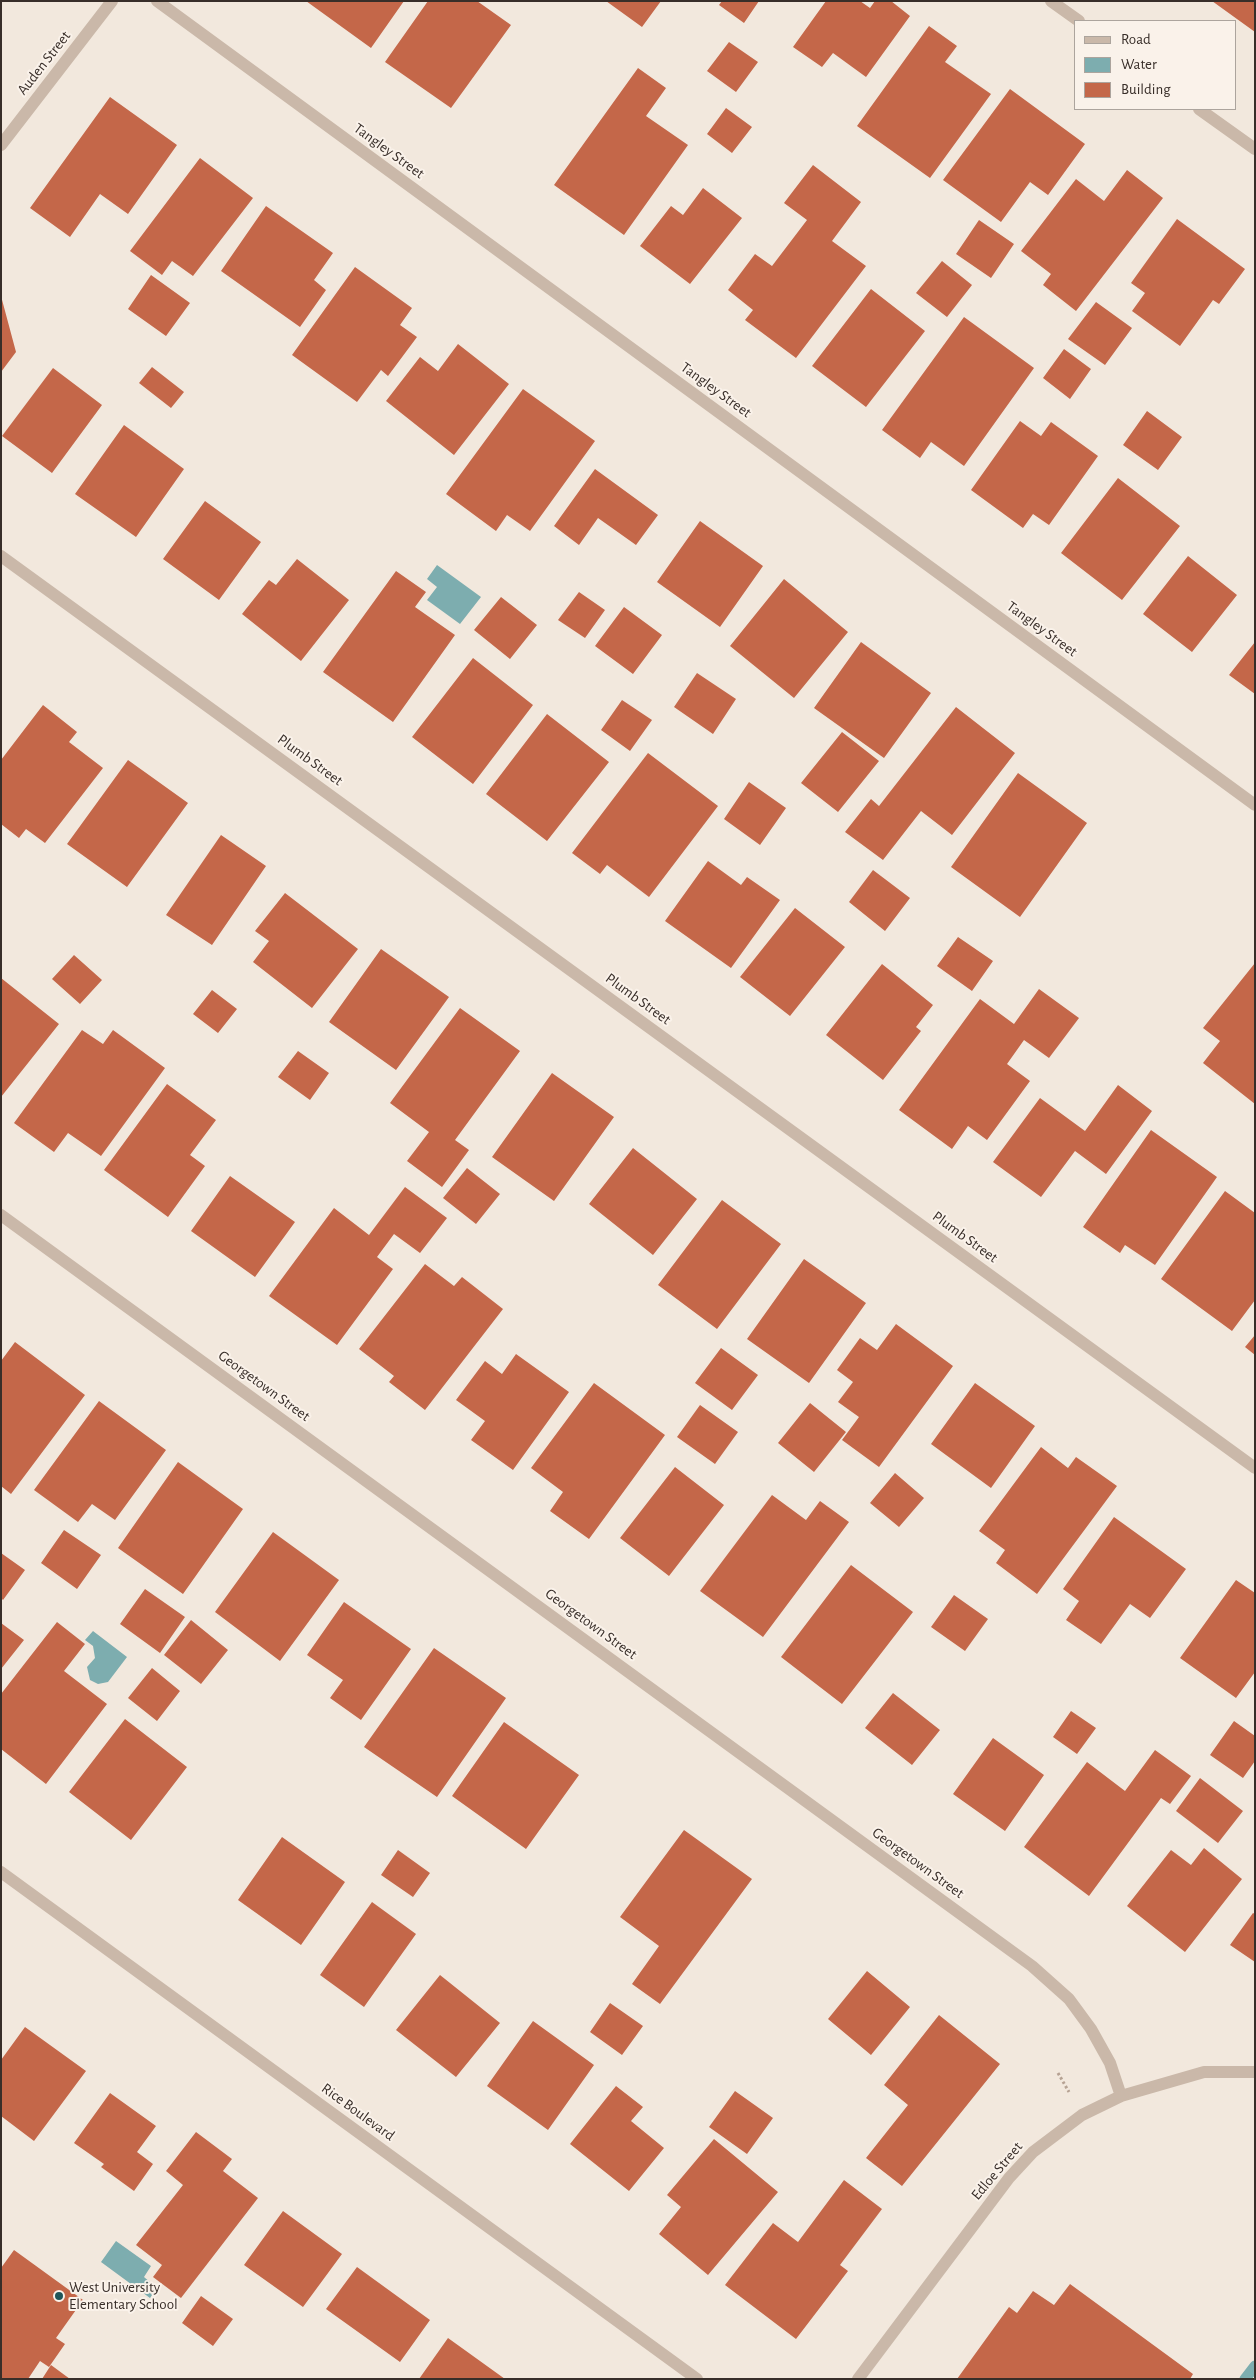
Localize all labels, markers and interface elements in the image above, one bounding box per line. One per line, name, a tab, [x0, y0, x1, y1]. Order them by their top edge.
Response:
legend	[1074, 20, 1236, 110]
street label: Auden Street	[13, 27, 75, 99]
text: Road	[1121, 32, 1151, 47]
text: Water	[1121, 57, 1157, 72]
text: Building	[1121, 82, 1171, 97]
street label: Tangley Street	[350, 119, 428, 183]
street label: Tangley Street	[677, 358, 755, 422]
street label: Tangley Street	[1003, 597, 1081, 661]
street label: Plumb Street	[274, 730, 346, 790]
street label: Plumb Street	[602, 969, 674, 1029]
street label: Plumb Street	[929, 1207, 1001, 1267]
street label: Georgetown Street	[215, 1347, 313, 1425]
street label: Georgetown Street	[542, 1585, 640, 1663]
street label: Georgetown Street	[869, 1824, 967, 1902]
street label: Rice Boulevard	[318, 2079, 398, 2145]
street label: Edloe Street	[967, 2138, 1027, 2204]
place label: West University Elementary School	[69, 2278, 178, 2313]
marker: West University Elementary School	[53, 2290, 65, 2302]

